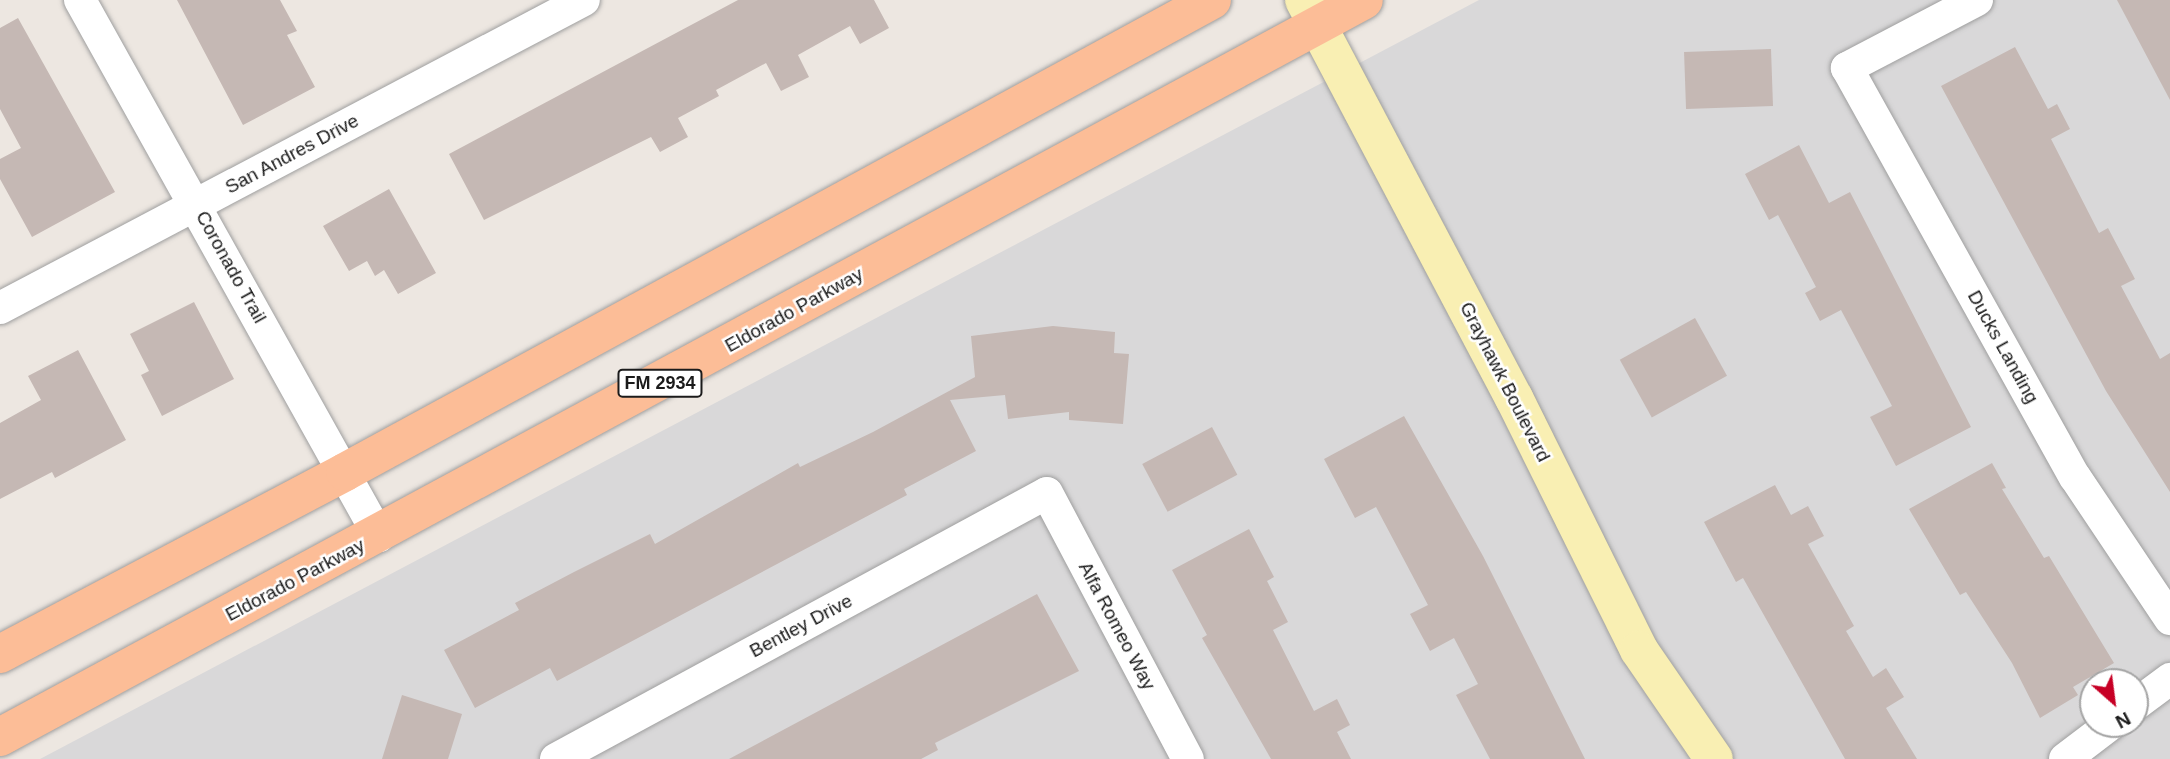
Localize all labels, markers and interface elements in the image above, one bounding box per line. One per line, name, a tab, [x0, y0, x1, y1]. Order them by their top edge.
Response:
street label: San Andres Drive	[221, 109, 363, 199]
street label: Coronado Trail	[191, 207, 271, 327]
street label: Eldorado Parkway	[721, 263, 867, 357]
street label: Ducks Landing	[1963, 287, 2043, 407]
street label: Grayhawk Boulevard	[1455, 298, 1555, 466]
road number: FM 2934	[616, 368, 704, 398]
street label: Eldorado Parkway	[222, 534, 368, 626]
street label: Alfa Romeo Way	[1074, 558, 1160, 694]
street label: Bentley Drive	[746, 589, 856, 663]
north arrow	[2079, 668, 2149, 738]
text: N	[2112, 708, 2134, 733]

